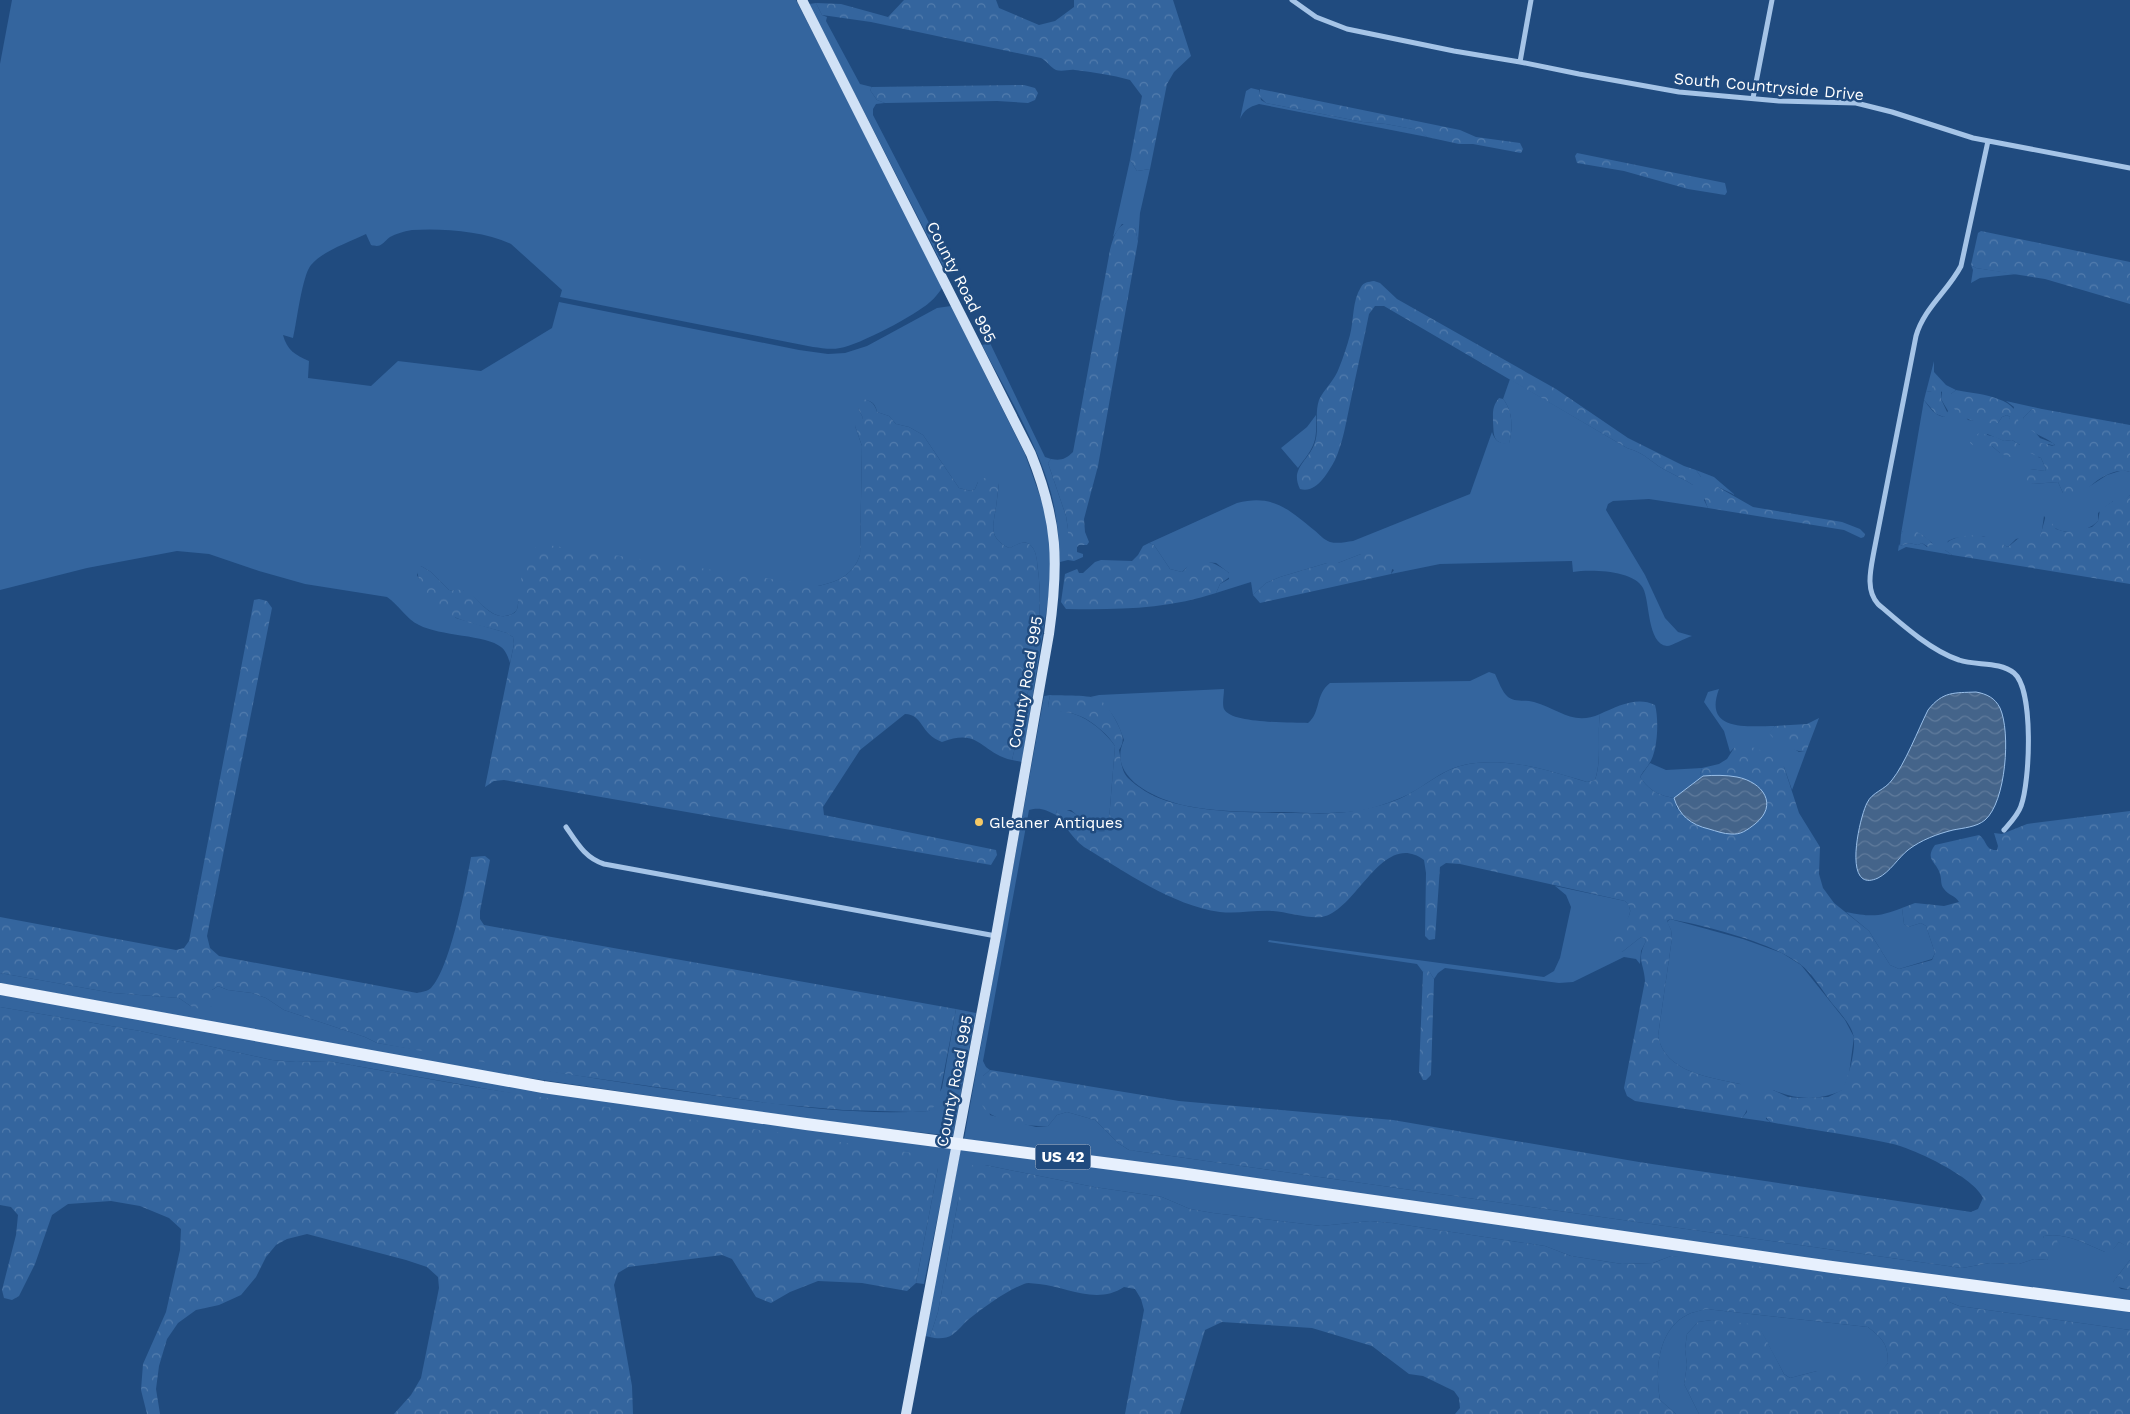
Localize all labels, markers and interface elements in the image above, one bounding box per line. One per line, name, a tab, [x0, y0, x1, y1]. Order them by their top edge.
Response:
street label: South Countryside Drive	[1673, 69, 1865, 104]
street label: County Road 995	[923, 218, 1000, 346]
street label: County Road 995	[1005, 615, 1046, 750]
place label: Gleaner Antiques	[989, 813, 1123, 832]
marker: Gleaner Antiques	[973, 816, 985, 828]
street label: County Road 995	[932, 1014, 977, 1149]
road number: US 42	[1036, 1144, 1090, 1170]

